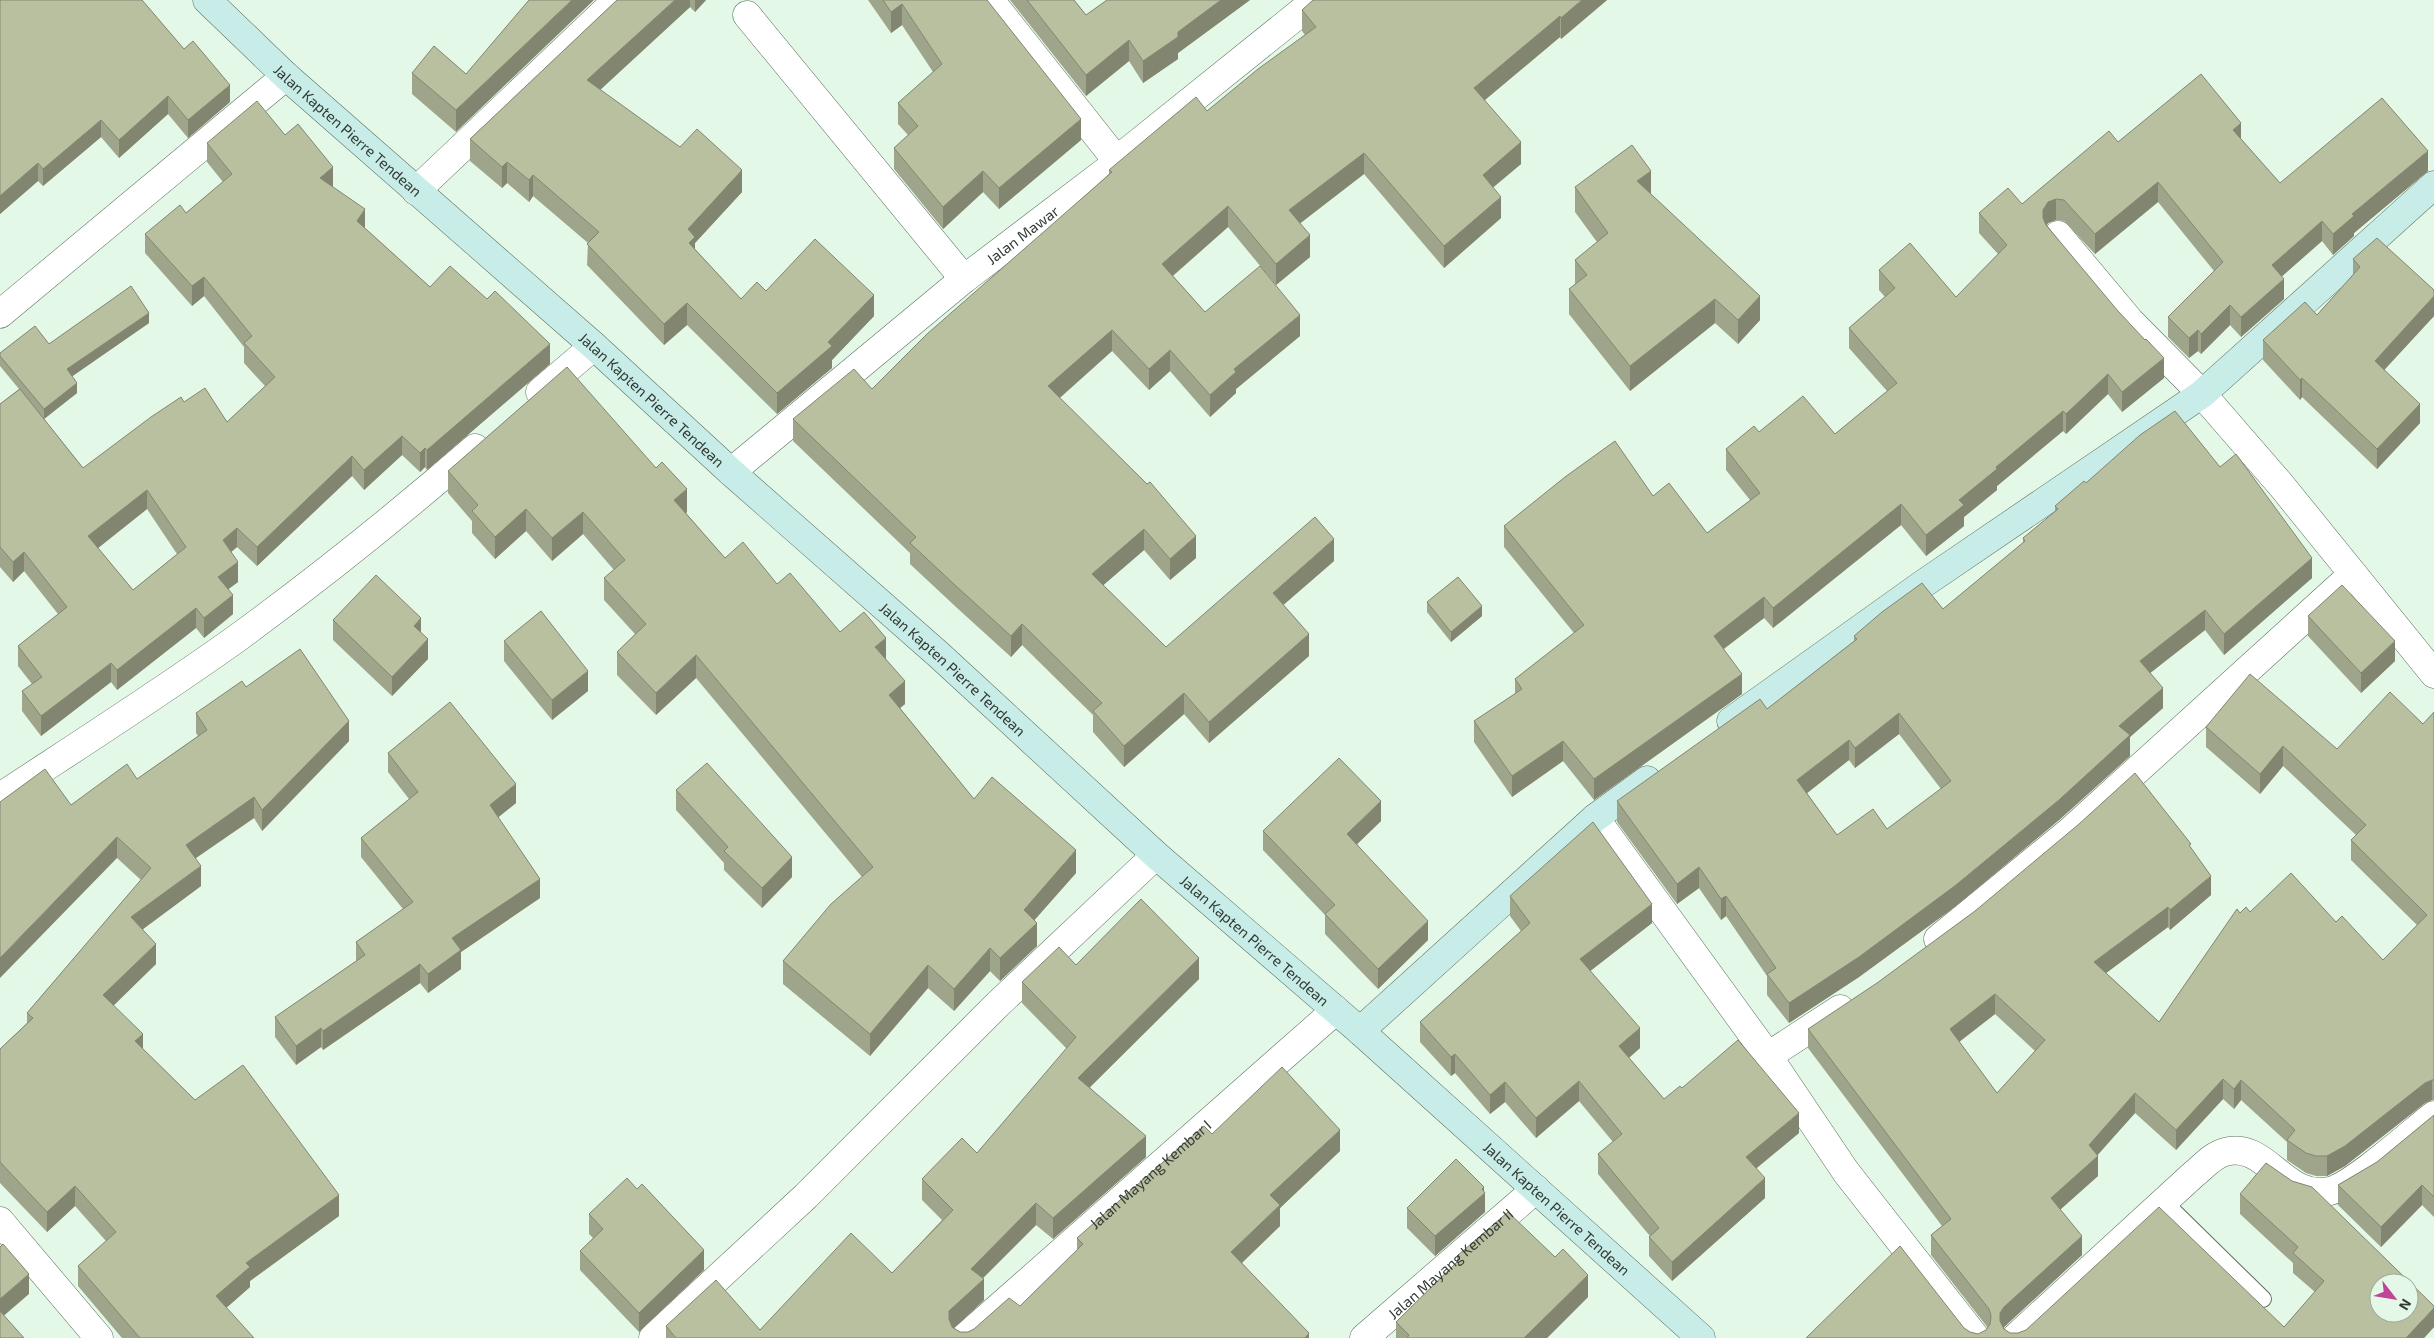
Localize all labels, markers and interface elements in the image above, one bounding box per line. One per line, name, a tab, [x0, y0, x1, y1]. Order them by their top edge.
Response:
street label: Jalan Kapten Pierre Tendean	[270, 60, 426, 200]
street label: Jalan Mawar	[983, 201, 1062, 268]
street label: Jalan Kapten Pierre Tendean	[576, 328, 728, 471]
street label: Jalan Kapten Pierre Tendean	[876, 598, 1030, 740]
street label: Jalan Kapten Pierre Tendean	[1177, 871, 1333, 1009]
street label: Jalan Mayang Kembar I	[1086, 1116, 1214, 1232]
street label: Jalan Kapten Pierre Tendean	[1480, 1138, 1634, 1279]
street label: Jalan Mayang Kembar II	[1384, 1204, 1516, 1322]
north arrow	[2369, 1273, 2419, 1323]
text: N	[2396, 1296, 2415, 1314]

